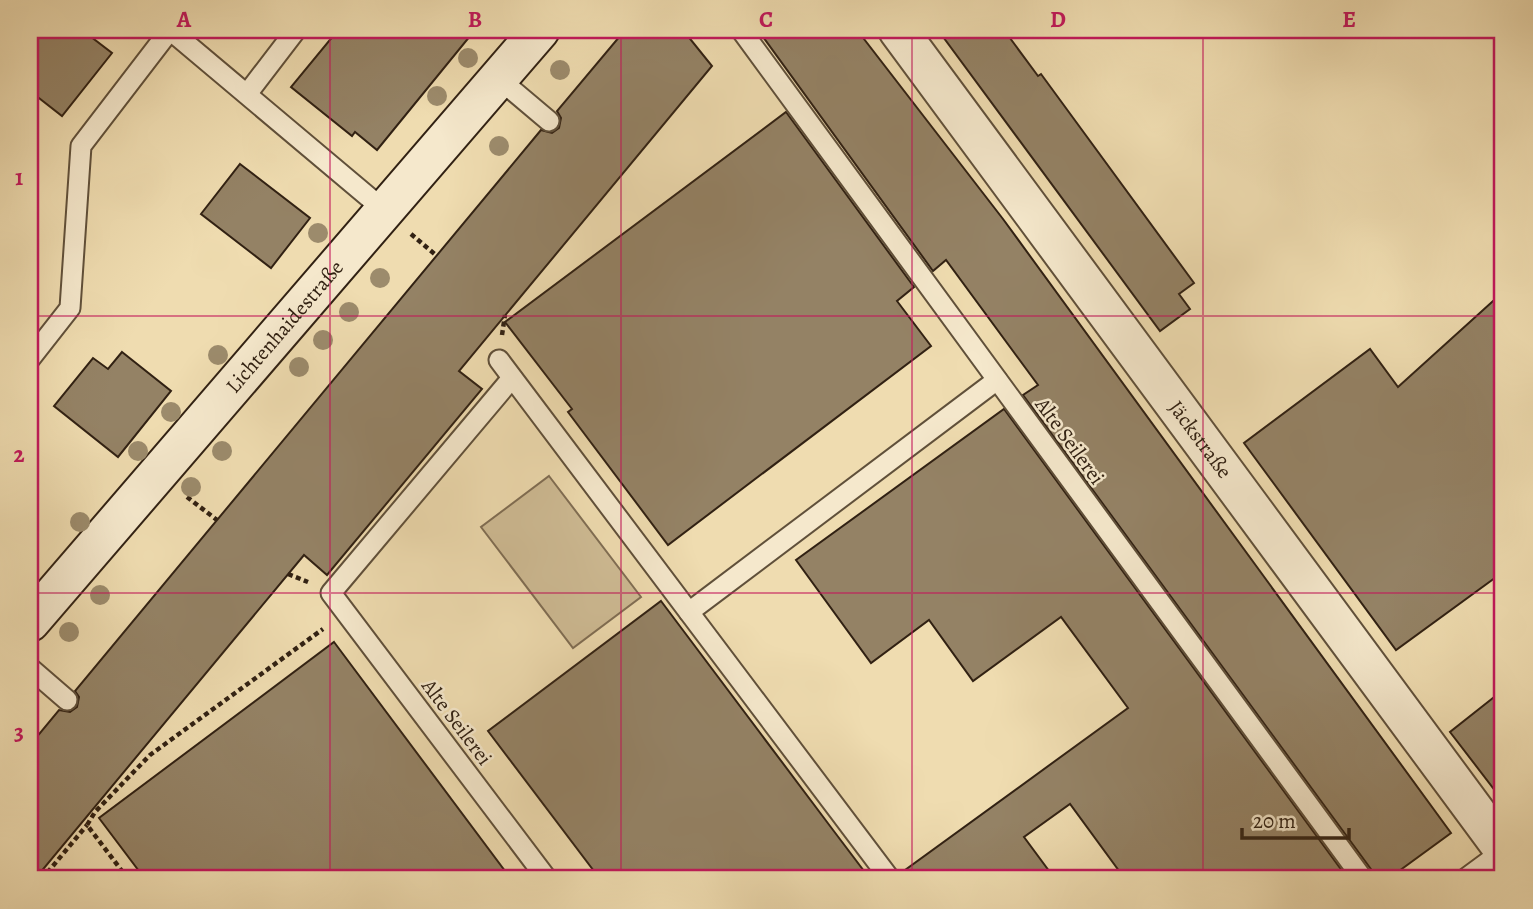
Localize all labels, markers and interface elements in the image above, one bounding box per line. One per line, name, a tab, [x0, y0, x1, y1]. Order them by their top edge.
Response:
text: A	[176, 4, 192, 35]
text: B	[468, 4, 482, 35]
text: C	[759, 4, 773, 35]
text: D	[1050, 4, 1066, 35]
text: E	[1342, 4, 1356, 35]
text: 1	[15, 162, 23, 193]
street label: Lichtenhaidestraße	[219, 254, 350, 399]
street label: Alte Seilerei	[1028, 391, 1111, 490]
street label: Jäckstraße	[1162, 395, 1239, 484]
text: 2	[13, 439, 25, 470]
street label: Alte Seilerei	[415, 672, 499, 771]
text: 3	[14, 717, 24, 748]
scale bar	[1242, 797, 1349, 841]
text: 20 m	[1253, 807, 1296, 835]

